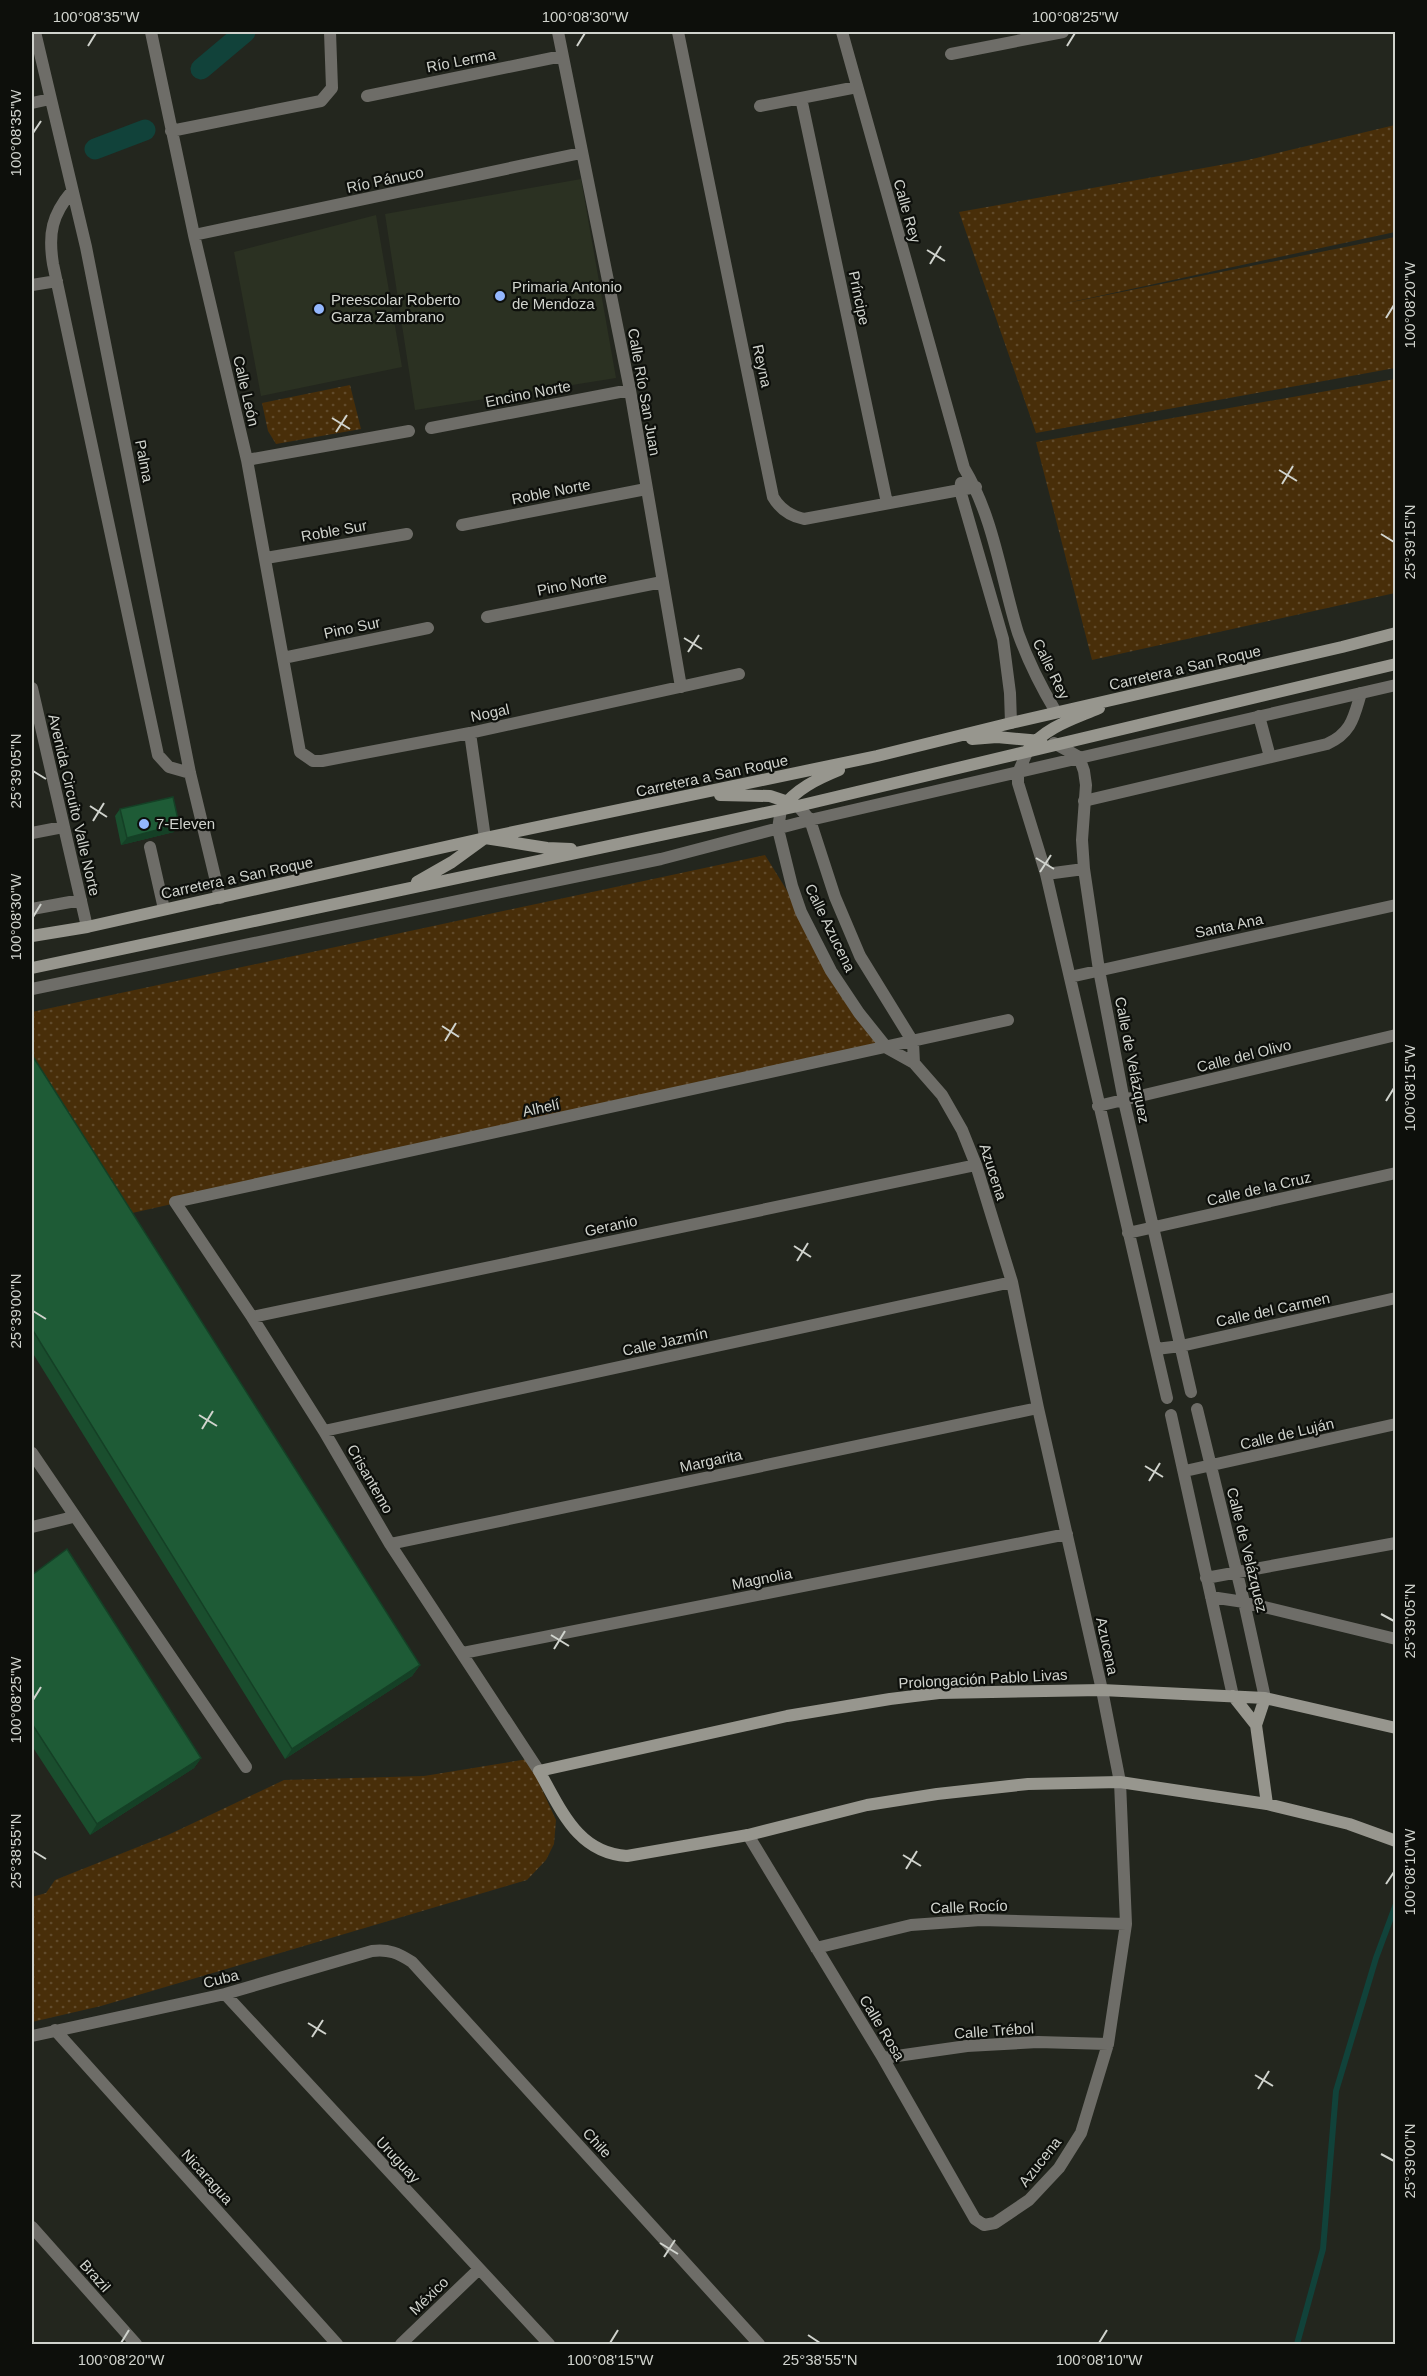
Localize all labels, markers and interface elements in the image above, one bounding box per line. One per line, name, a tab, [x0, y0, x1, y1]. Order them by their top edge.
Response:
text: 100°08'35"W	[53, 8, 140, 25]
text: 100°08'30"W	[542, 8, 629, 25]
text: 100°08'25"W	[1032, 8, 1119, 25]
street label: Río Lerma	[425, 45, 498, 76]
text: 100°08'35"W	[7, 89, 24, 176]
street label: Río Pánuco	[345, 163, 425, 196]
street label: Calle Rey	[890, 177, 925, 245]
text: 100°08'20"W	[1401, 261, 1418, 348]
street label: Príncipe	[845, 269, 874, 327]
place label: Primaria Antonio de Mendoza	[512, 278, 622, 312]
marker: Primaria Antonio de Mendoza	[493, 289, 507, 303]
place label: Preescolar Roberto Garza Zambrano	[331, 291, 460, 325]
marker: Preescolar Roberto Garza Zambrano	[312, 302, 326, 316]
street label: Calle Río San Juan	[625, 327, 664, 457]
street label: Reyna	[750, 343, 775, 390]
street label: Calle León	[230, 354, 263, 428]
street label: Encino Norte	[484, 377, 572, 410]
street label: Palma	[132, 438, 157, 484]
street label: Roble Norte	[510, 476, 592, 507]
text: 25°39'15"N	[1401, 504, 1418, 580]
street label: Roble Sur	[300, 516, 368, 545]
street label: Pino Norte	[535, 568, 608, 599]
street label: Pino Sur	[322, 613, 382, 642]
street label: Calle Rey	[1030, 636, 1074, 702]
street label: Carretera a San Roque	[1107, 642, 1262, 693]
street label: Nogal	[469, 700, 511, 725]
street label: Avenida Circuito Valle Norte	[45, 712, 104, 898]
text: 25°39'05"N	[7, 733, 24, 809]
street label: Carretera a San Roque	[634, 751, 790, 800]
place label: 7-Eleven	[156, 815, 215, 832]
marker: 7-Eleven	[137, 817, 151, 831]
street label: Carretera a San Roque	[159, 853, 315, 902]
text: 100°08'30"W	[7, 873, 24, 960]
street label: Calle Azucena	[802, 881, 859, 975]
street label: Santa Ana	[1193, 910, 1265, 941]
street label: Calle de Velázquez	[1112, 995, 1153, 1125]
street label: Calle del Olivo	[1195, 1036, 1293, 1075]
text: 100°08'15"W	[1401, 1044, 1418, 1131]
street label: Alhelí	[521, 1095, 562, 1120]
street label: Azucena	[976, 1141, 1011, 1203]
street label: Calle de la Cruz	[1205, 1168, 1313, 1209]
street label: Geranio	[583, 1212, 639, 1239]
text: 25°39'00"N	[7, 1273, 24, 1349]
street label: Calle del Carmen	[1214, 1289, 1331, 1330]
street label: Calle Jazmín	[621, 1324, 709, 1359]
street label: Calle de Luján	[1238, 1414, 1336, 1453]
street label: Crisantemo	[344, 1441, 397, 1516]
street label: Margarita	[678, 1445, 744, 1475]
street label: Calle de Velázquez	[1224, 1486, 1271, 1614]
street label: Magnolia	[730, 1564, 794, 1593]
text: 25°39'05"N	[1401, 1583, 1418, 1659]
street label: Azucena	[1093, 1616, 1122, 1677]
text: 100°08'25"W	[7, 1656, 24, 1743]
street label: Prolongación Pablo Livas	[898, 1666, 1068, 1691]
text: 25°38'55"N	[7, 1813, 24, 1889]
text: 100°08'10"W	[1401, 1828, 1418, 1915]
street label: Calle Rocío	[930, 1897, 1008, 1916]
street label: Cuba	[201, 1966, 241, 1991]
street label: Calle Rosa	[856, 1992, 909, 2064]
street label: Calle Trébol	[953, 2019, 1034, 2042]
text: 25°39'00"N	[1401, 2123, 1418, 2199]
street label: Chile	[580, 2124, 615, 2161]
street label: Uruguay	[373, 2133, 424, 2187]
street label: Azucena	[1015, 2133, 1065, 2190]
street label: Nicaragua	[178, 2146, 237, 2208]
street label: Brazil	[77, 2256, 114, 2295]
street label: México	[406, 2273, 452, 2318]
text: 100°08'20"W	[78, 2351, 165, 2368]
text: 100°08'15"W	[567, 2351, 654, 2368]
text: 25°38'55"N	[782, 2351, 858, 2368]
text: 100°08'10"W	[1056, 2351, 1143, 2368]

